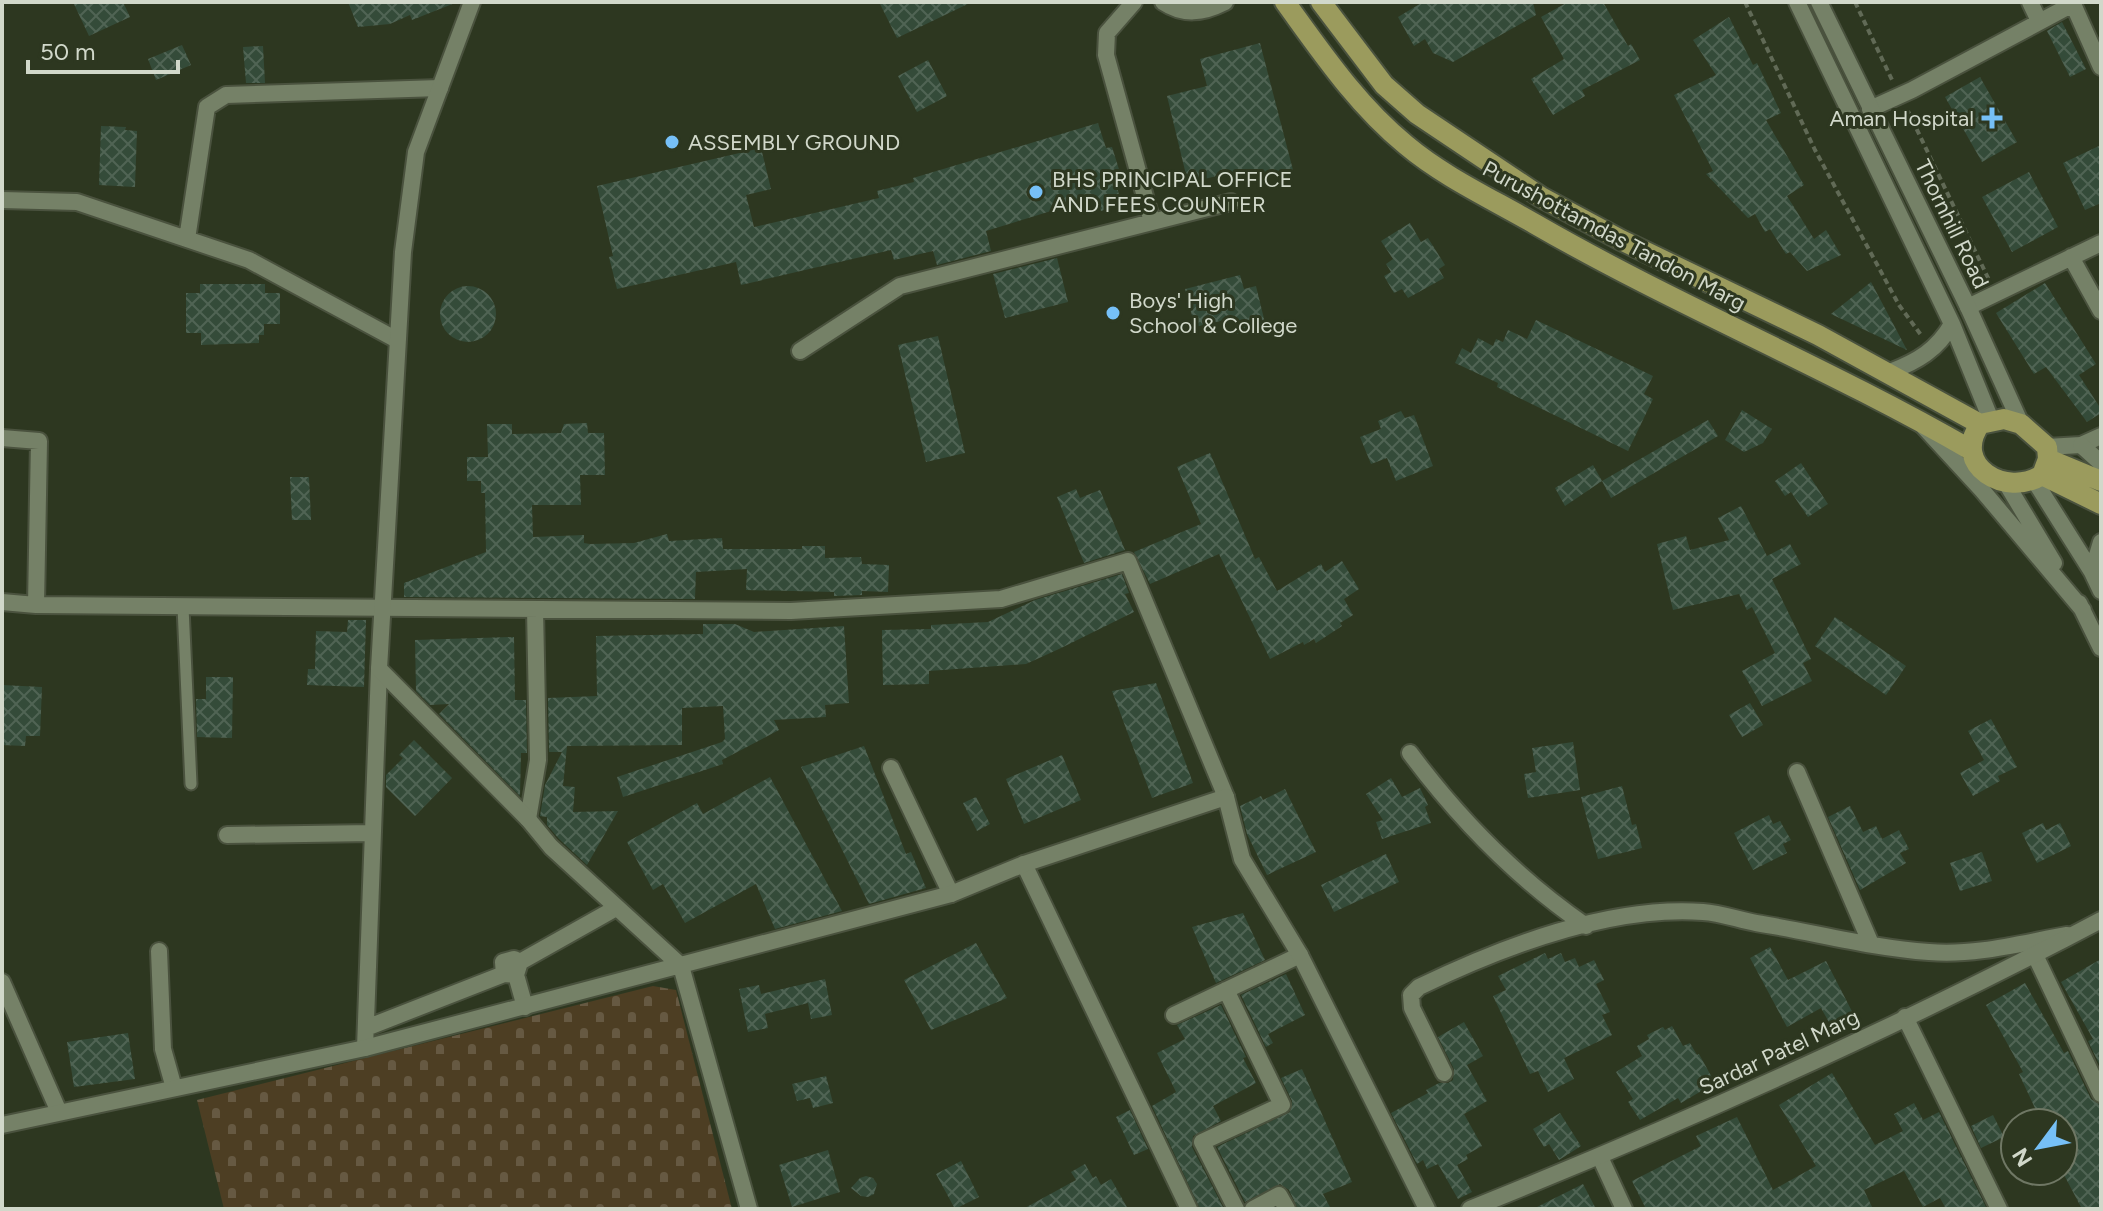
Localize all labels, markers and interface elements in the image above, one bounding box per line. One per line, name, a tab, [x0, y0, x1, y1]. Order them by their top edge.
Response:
scale bar	[28, 24, 178, 74]
text: 50 m	[40, 37, 96, 66]
place label: Aman Hospital	[1829, 105, 1974, 132]
marker: Aman Hospital	[1981, 107, 2003, 129]
place label: ASSEMBLY GROUND	[688, 129, 900, 156]
marker: ASSEMBLY GROUND	[663, 133, 681, 151]
street label: Purushottamdas Tandon Marg	[1478, 155, 1750, 317]
street label: Thornhill Road	[1909, 155, 1995, 293]
place label: BHS PRINCIPAL OFFICE AND FEES COUNTER	[1052, 166, 1293, 218]
marker: BHS PRINCIPAL OFFICE AND FEES COUNTER	[1027, 183, 1045, 201]
place label: Boys' High School & College	[1129, 287, 1297, 339]
marker: Boys' High School & College	[1104, 304, 1122, 322]
street label: Sardar Patel Marg	[1695, 1003, 1863, 1101]
north arrow	[1999, 1107, 2079, 1187]
text: N	[2007, 1143, 2038, 1172]

